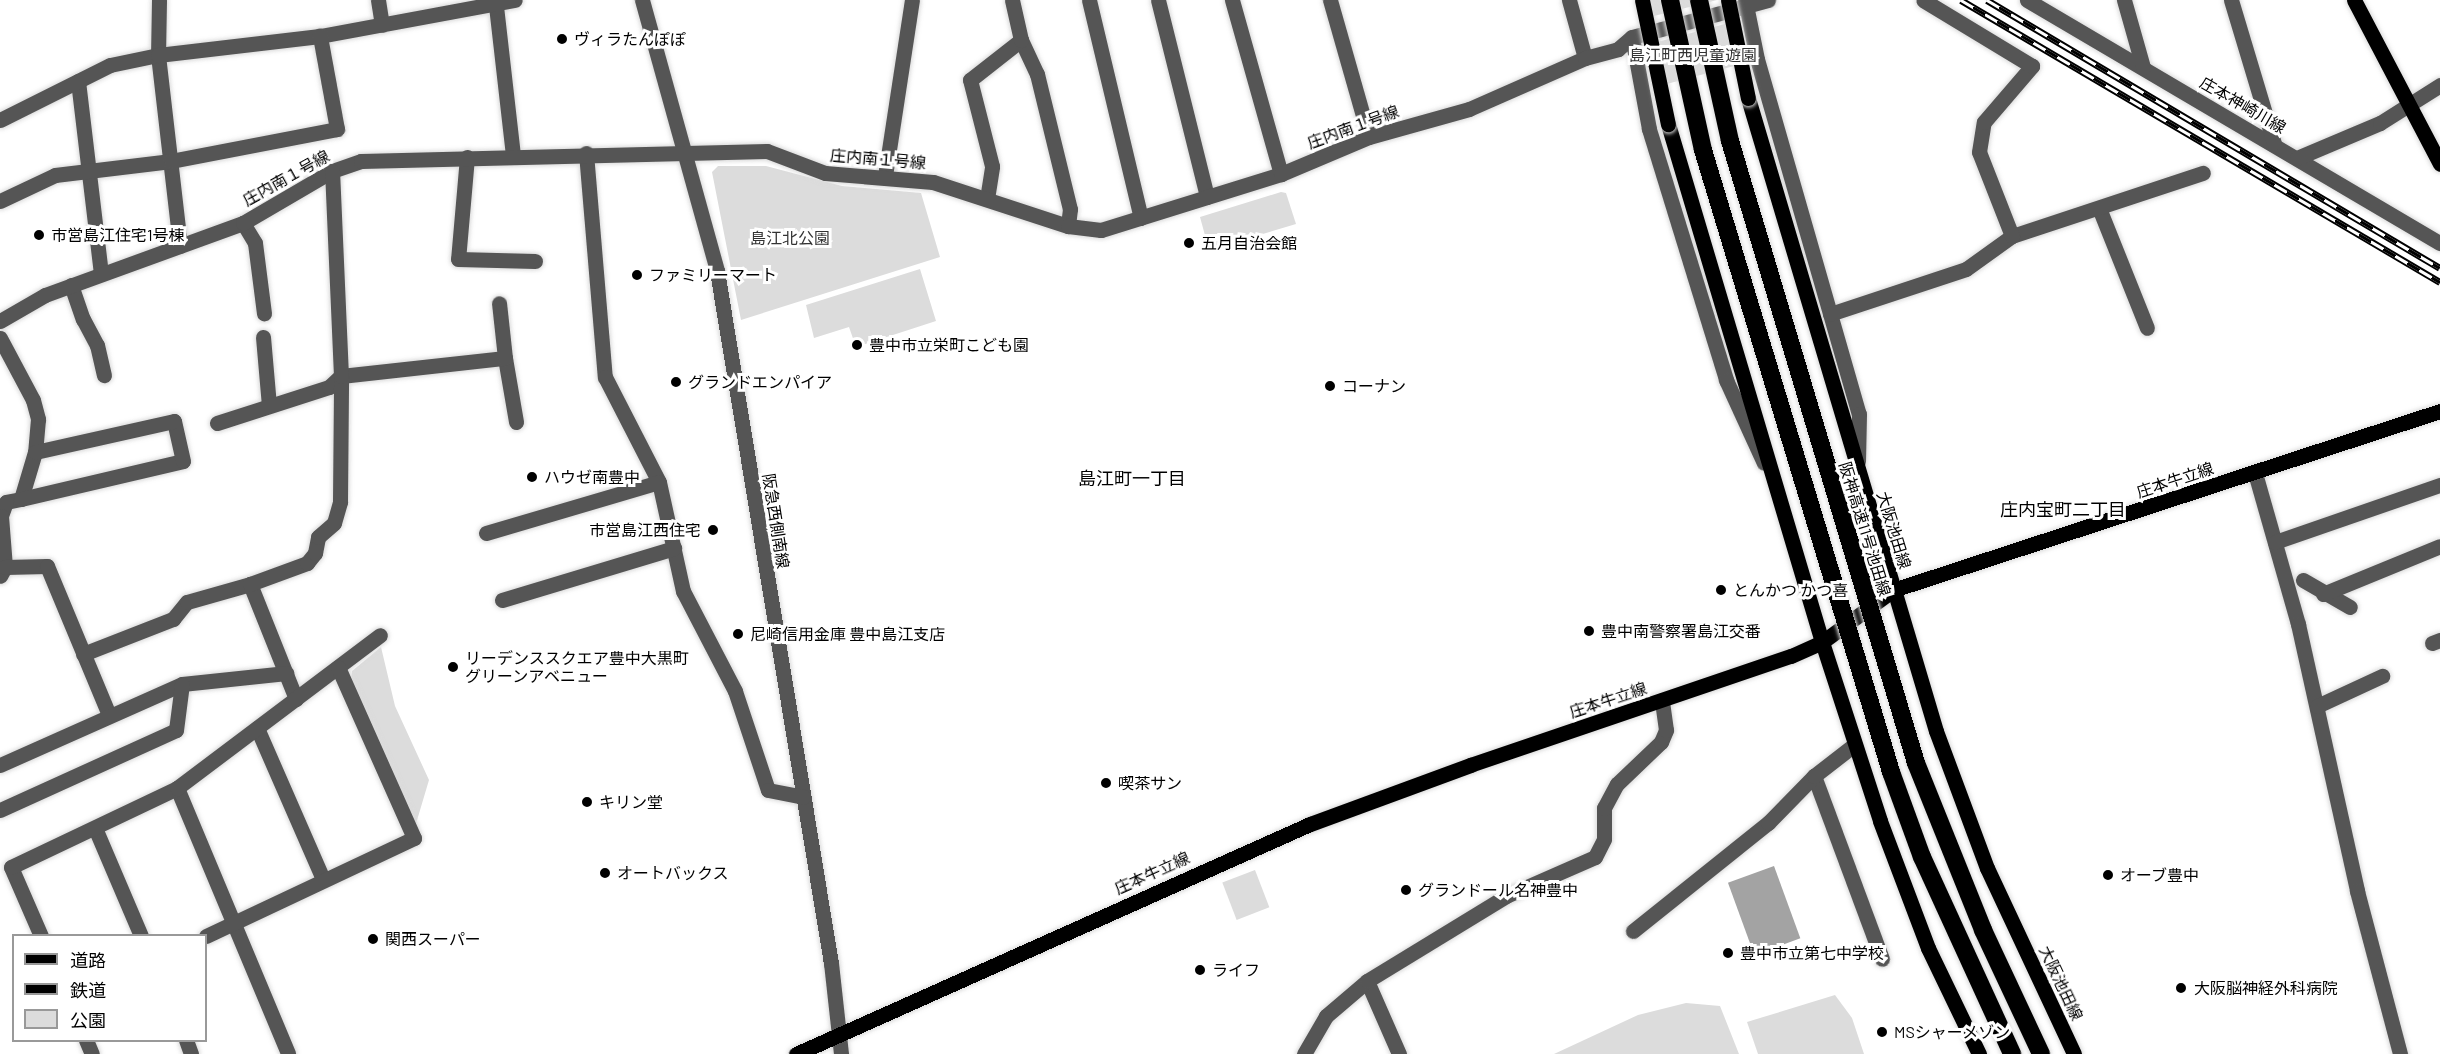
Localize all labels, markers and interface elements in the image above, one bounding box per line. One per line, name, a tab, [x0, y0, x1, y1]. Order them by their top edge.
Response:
place label: ヴィラたんぽぽ	[574, 29, 686, 49]
marker: ヴィラたんぽぽ	[555, 32, 569, 46]
park label: 島江町西児童遊園	[1629, 45, 1757, 65]
street label: 庄本神崎川線	[2197, 73, 2289, 137]
street label: 庄内南１号線	[1305, 102, 1401, 152]
street label: 庄内南１号線	[829, 145, 927, 173]
street label: 庄内南１号線	[239, 146, 333, 210]
place label: 市営島江住宅1号棟	[51, 225, 185, 245]
marker: 市営島江住宅1号棟	[32, 228, 46, 242]
park label: 島江北公園	[750, 228, 830, 248]
place label: 五月自治会館	[1201, 233, 1297, 253]
marker: 五月自治会館	[1182, 236, 1196, 250]
place label: ファミリーマート	[649, 265, 777, 285]
marker: ファミリーマート	[630, 268, 644, 282]
place label: 豊中市立栄町こども園	[869, 335, 1029, 355]
marker: 豊中市立栄町こども園	[850, 338, 864, 352]
place label: グランドエンパイア	[688, 372, 832, 392]
marker: グランドエンパイア	[669, 375, 683, 389]
place label: コーナン	[1342, 376, 1406, 396]
marker: コーナン	[1323, 379, 1337, 393]
street label: 庄本牛立線	[2134, 459, 2216, 501]
street label: 阪神高速11号池田線	[1835, 460, 1895, 598]
place label: ハウゼ南豊中	[544, 467, 640, 487]
district label: 島江町一丁目	[1078, 467, 1186, 489]
marker: ハウゼ南豊中	[525, 470, 539, 484]
street label: 阪急西側南線	[759, 472, 793, 570]
street label: 大阪池田線	[1873, 489, 1915, 571]
district label: 庄内宝町二丁目	[2000, 498, 2126, 520]
place label: 市営島江西住宅	[589, 520, 701, 540]
marker: 市営島江西住宅	[706, 523, 720, 537]
place label: とんかつ かつ喜	[1733, 580, 1848, 600]
marker: とんかつ かつ喜	[1714, 583, 1728, 597]
place label: 豊中南警察署島江交番	[1601, 621, 1761, 641]
place label: 尼崎信用金庫 豊中島江支店	[750, 624, 945, 644]
marker: 豊中南警察署島江交番	[1582, 624, 1596, 638]
marker: 尼崎信用金庫 豊中島江支店	[731, 627, 745, 641]
place label: リーデンススクエア豊中大黒町 グリーンアベニュー	[465, 648, 689, 686]
marker: リーデンススクエア豊中大黒町 グリーンアベニュー	[446, 660, 460, 674]
street label: 庄本牛立線	[1567, 679, 1649, 721]
place label: 喫茶サン	[1118, 773, 1182, 793]
marker: 喫茶サン	[1099, 776, 1113, 790]
place label: キリン堂	[599, 792, 663, 812]
marker: キリン堂	[580, 795, 594, 809]
street label: 庄本牛立線	[1112, 848, 1192, 898]
place label: オートバックス	[617, 863, 729, 883]
place label: オーブ豊中	[2120, 865, 2200, 885]
marker: オートバックス	[598, 866, 612, 880]
marker: オーブ豊中	[2101, 868, 2115, 882]
place label: グランドール名神豊中	[1418, 880, 1578, 900]
marker: グランドール名神豊中	[1399, 883, 1413, 897]
place label: 関西スーパー	[385, 929, 481, 949]
marker: 関西スーパー	[366, 932, 380, 946]
legend	[12, 934, 207, 1042]
place label: 豊中市立第七中学校	[1740, 943, 1884, 963]
street label: 大阪池田線	[2035, 943, 2087, 1023]
marker: 豊中市立第七中学校	[1721, 946, 1735, 960]
text: 道路	[70, 949, 106, 971]
place label: ライフ	[1212, 960, 1260, 980]
marker: ライフ	[1193, 963, 1207, 977]
place label: 大阪脳神経外科病院	[2194, 978, 2338, 998]
text: 鉄道	[70, 979, 106, 1001]
marker: 大阪脳神経外科病院	[2172, 979, 2190, 997]
text: 公園	[70, 1009, 106, 1031]
place label: MSシャーメゾン	[1894, 1022, 2011, 1042]
marker: MSシャーメゾン	[1875, 1025, 1889, 1039]

